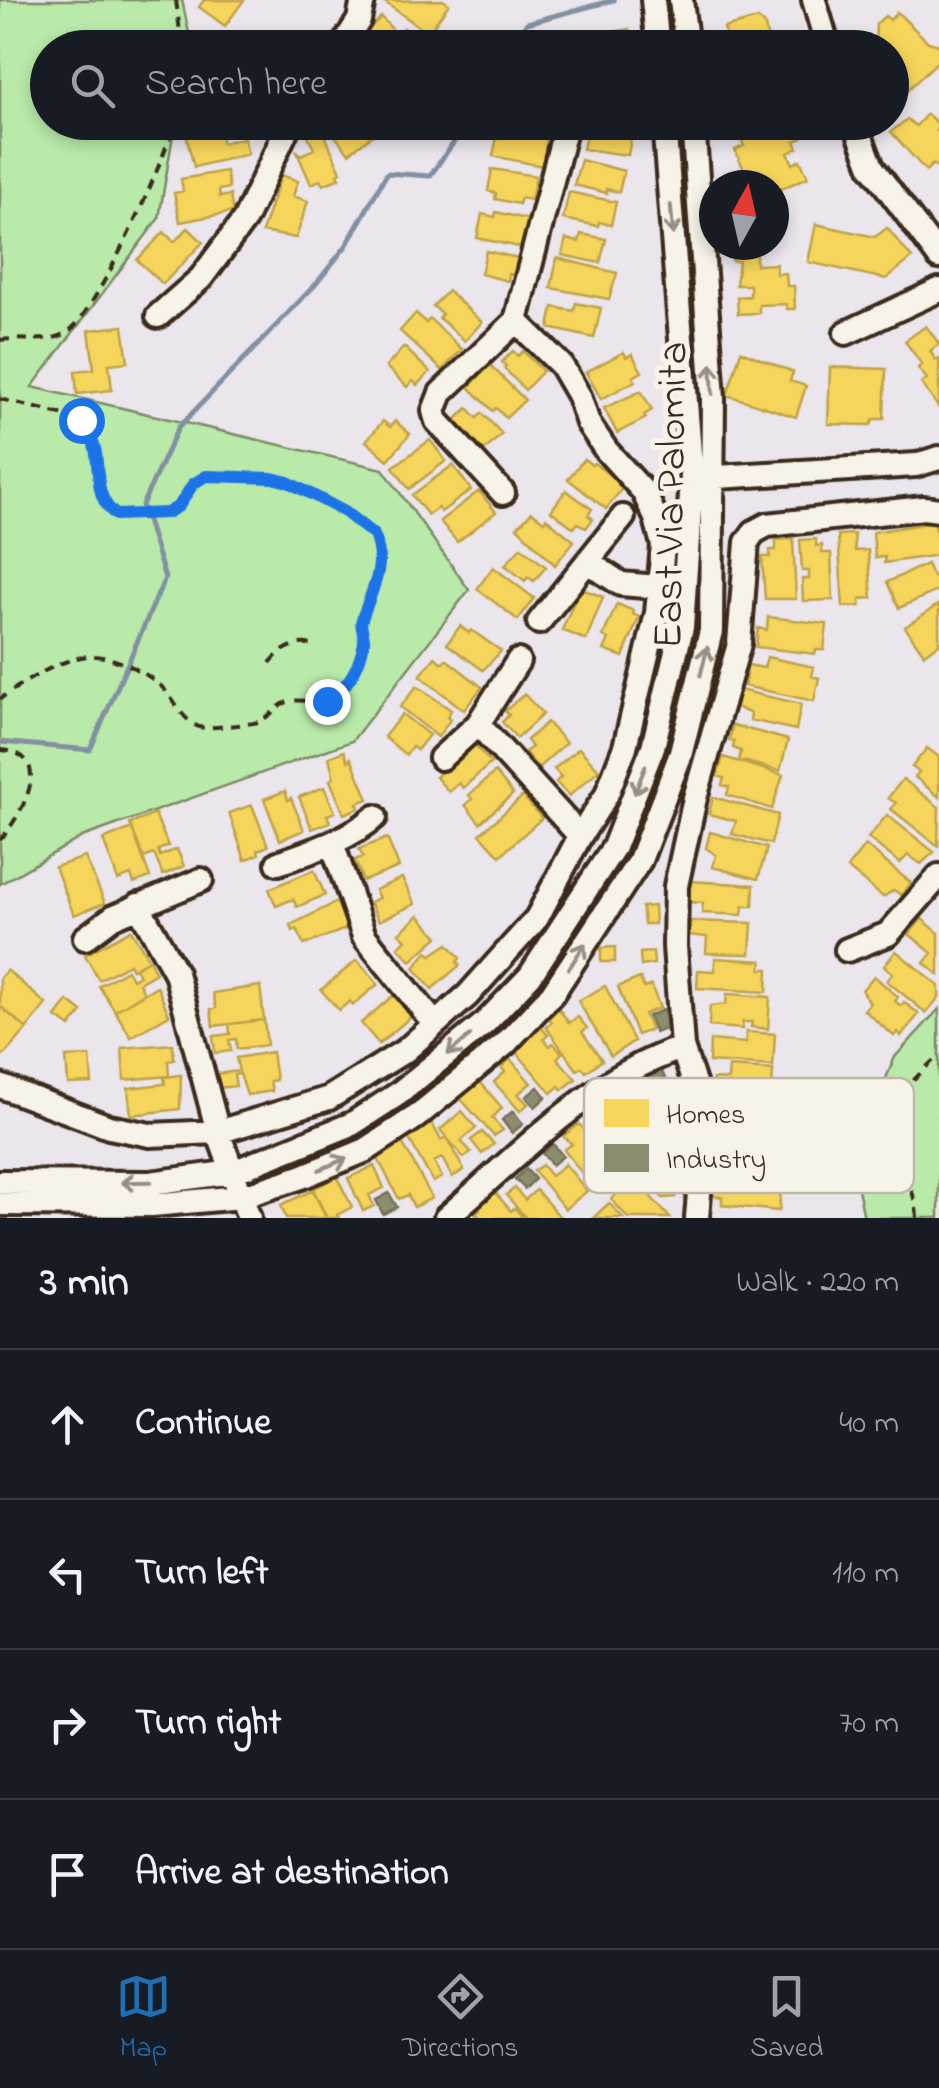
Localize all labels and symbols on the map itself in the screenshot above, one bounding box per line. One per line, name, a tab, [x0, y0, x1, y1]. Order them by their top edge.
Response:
north arrow	[699, 170, 789, 260]
one-way arrow	[662, 203, 681, 235]
street label: East Via Palomita	[639, 341, 706, 649]
one-way arrow	[702, 363, 721, 395]
route start	[59, 398, 105, 444]
one-way arrow	[696, 646, 714, 678]
route end	[305, 679, 351, 725]
one-way arrow	[630, 764, 648, 795]
one-way arrow	[566, 943, 587, 971]
one-way arrow	[447, 1033, 472, 1056]
legend	[584, 1078, 914, 1193]
text: Homes	[666, 1096, 745, 1137]
text: Industry	[666, 1141, 766, 1182]
one-way arrow	[317, 1154, 347, 1172]
one-way arrow	[120, 1173, 152, 1192]

